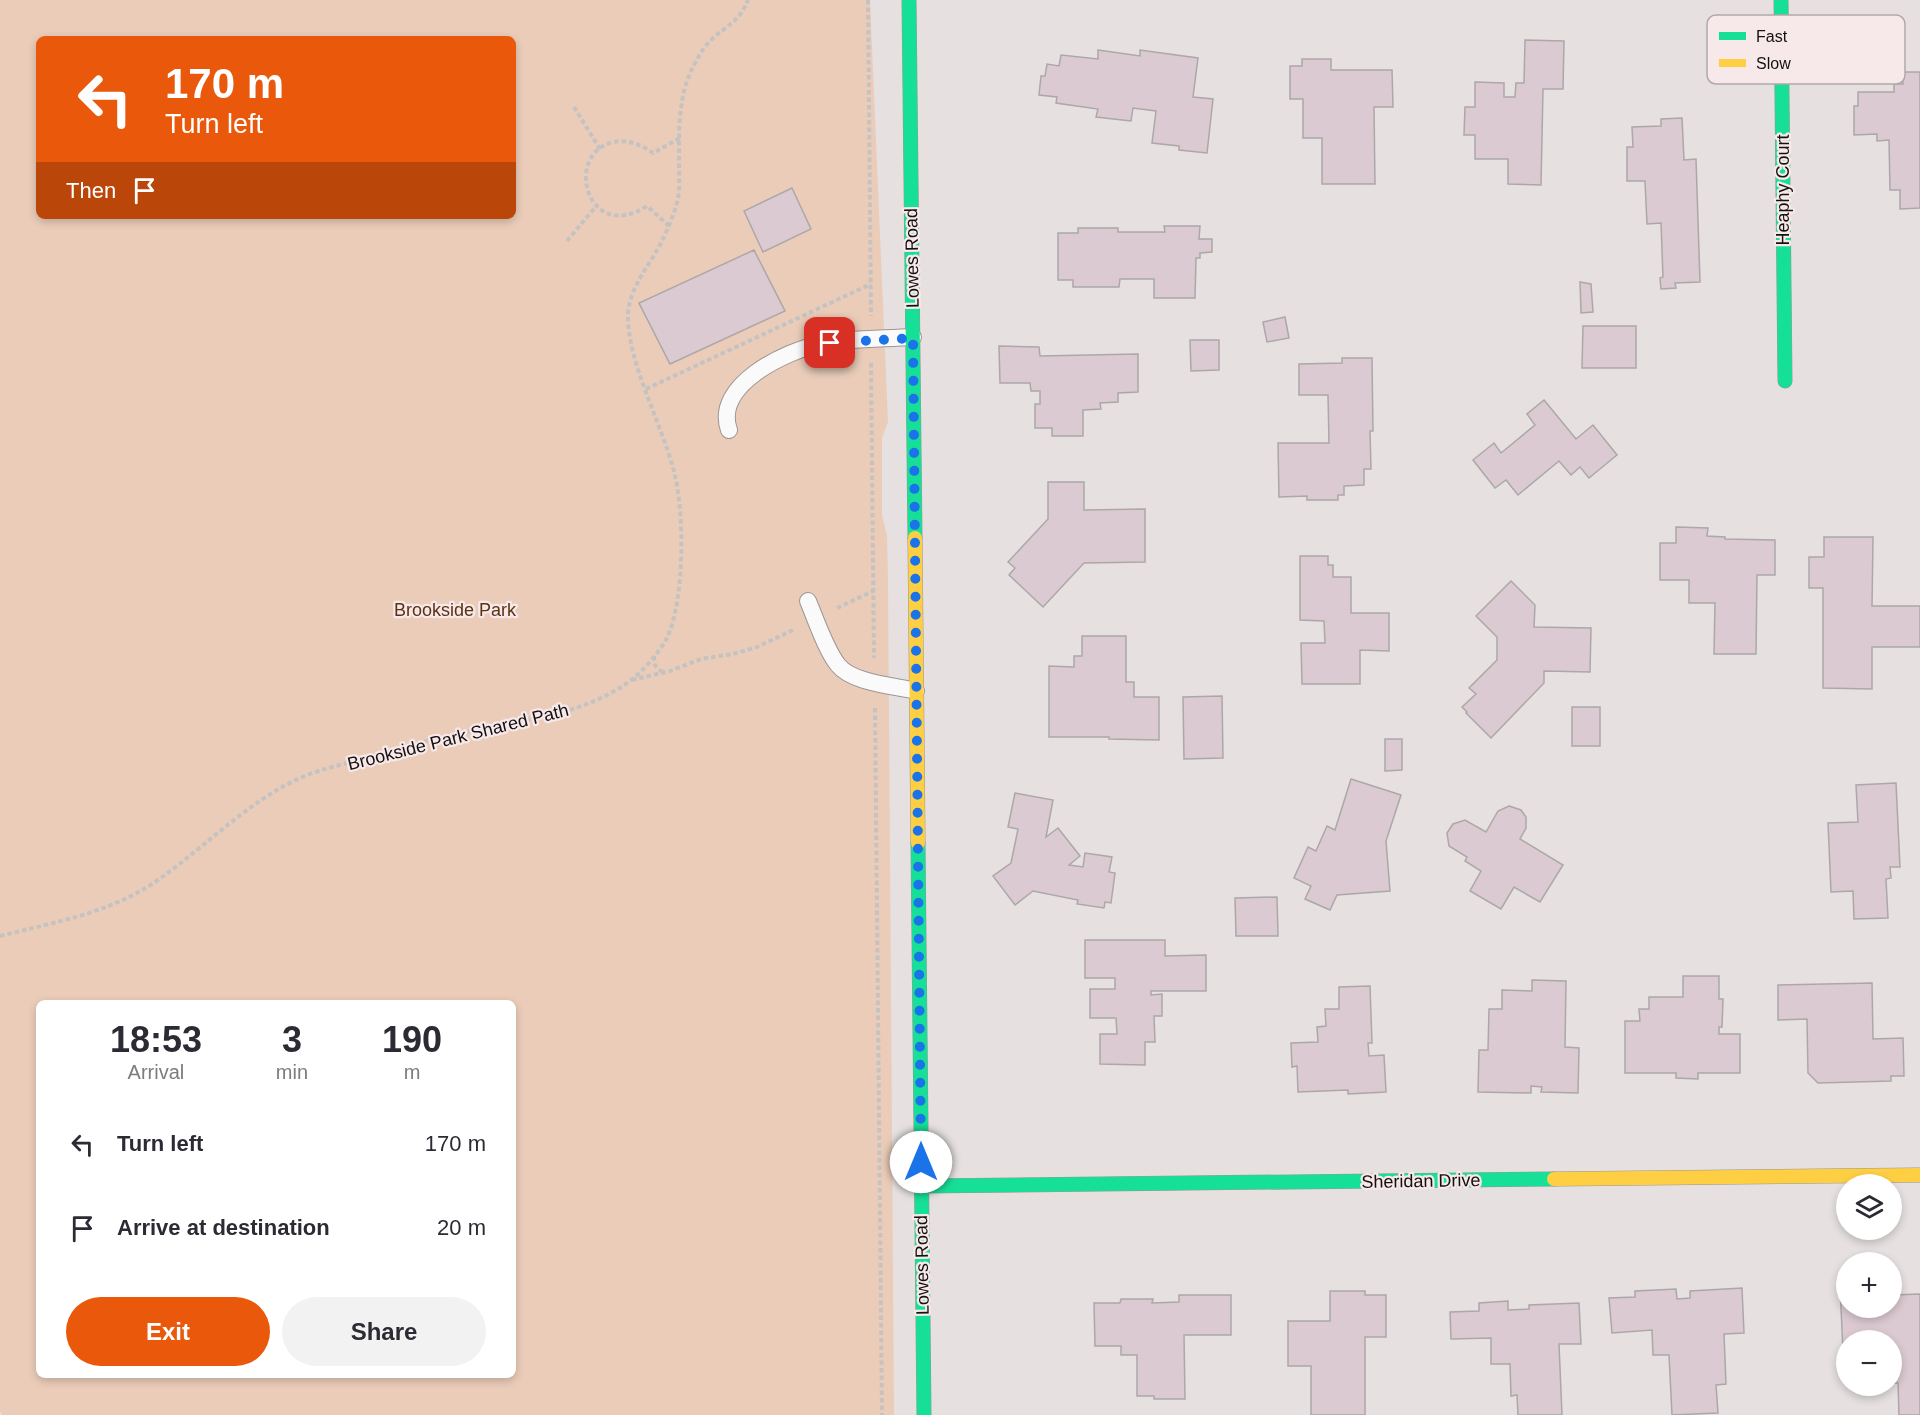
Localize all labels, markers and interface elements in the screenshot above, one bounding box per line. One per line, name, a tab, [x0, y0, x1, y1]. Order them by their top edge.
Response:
legend	[1707, 15, 1905, 84]
text: Fast	[1756, 28, 1788, 45]
text: Slow	[1756, 55, 1791, 72]
icon: left	[66, 60, 144, 138]
text: 170 m	[165, 60, 284, 107]
text: Turn left	[165, 109, 263, 139]
street label: Heaphy Court	[1773, 134, 1793, 246]
icon: arrive	[128, 174, 161, 207]
text: Then	[66, 178, 116, 203]
street label: Lowes Road	[901, 208, 923, 308]
pin	[804, 317, 855, 368]
icon: arrive	[813, 326, 846, 359]
park label: Brookside Park	[394, 600, 517, 620]
street label: Brookside Park Shared Path	[345, 700, 571, 774]
text: 18:53	[110, 1019, 202, 1060]
text: 3	[282, 1019, 302, 1060]
text: 190	[382, 1019, 442, 1060]
text: Arrival	[128, 1061, 184, 1083]
text: min	[276, 1061, 308, 1083]
text: m	[404, 1061, 420, 1083]
icon: left	[66, 1128, 99, 1161]
position arrow	[889, 1130, 953, 1194]
text: Turn left	[117, 1131, 203, 1156]
text: 170 m	[425, 1131, 486, 1156]
street label: Sheridan Drive	[1361, 1170, 1481, 1192]
map controls	[1836, 1174, 1902, 1396]
button: layers	[1836, 1174, 1902, 1240]
icon: arrive	[66, 1212, 99, 1245]
text: Arrive at destination	[117, 1215, 330, 1240]
text: 20 m	[437, 1215, 486, 1240]
street label: Lowes Road	[911, 1215, 933, 1315]
button: +	[1836, 1252, 1902, 1318]
button: Exit	[66, 1297, 270, 1366]
button: Share	[282, 1297, 486, 1366]
button: −	[1836, 1330, 1902, 1396]

